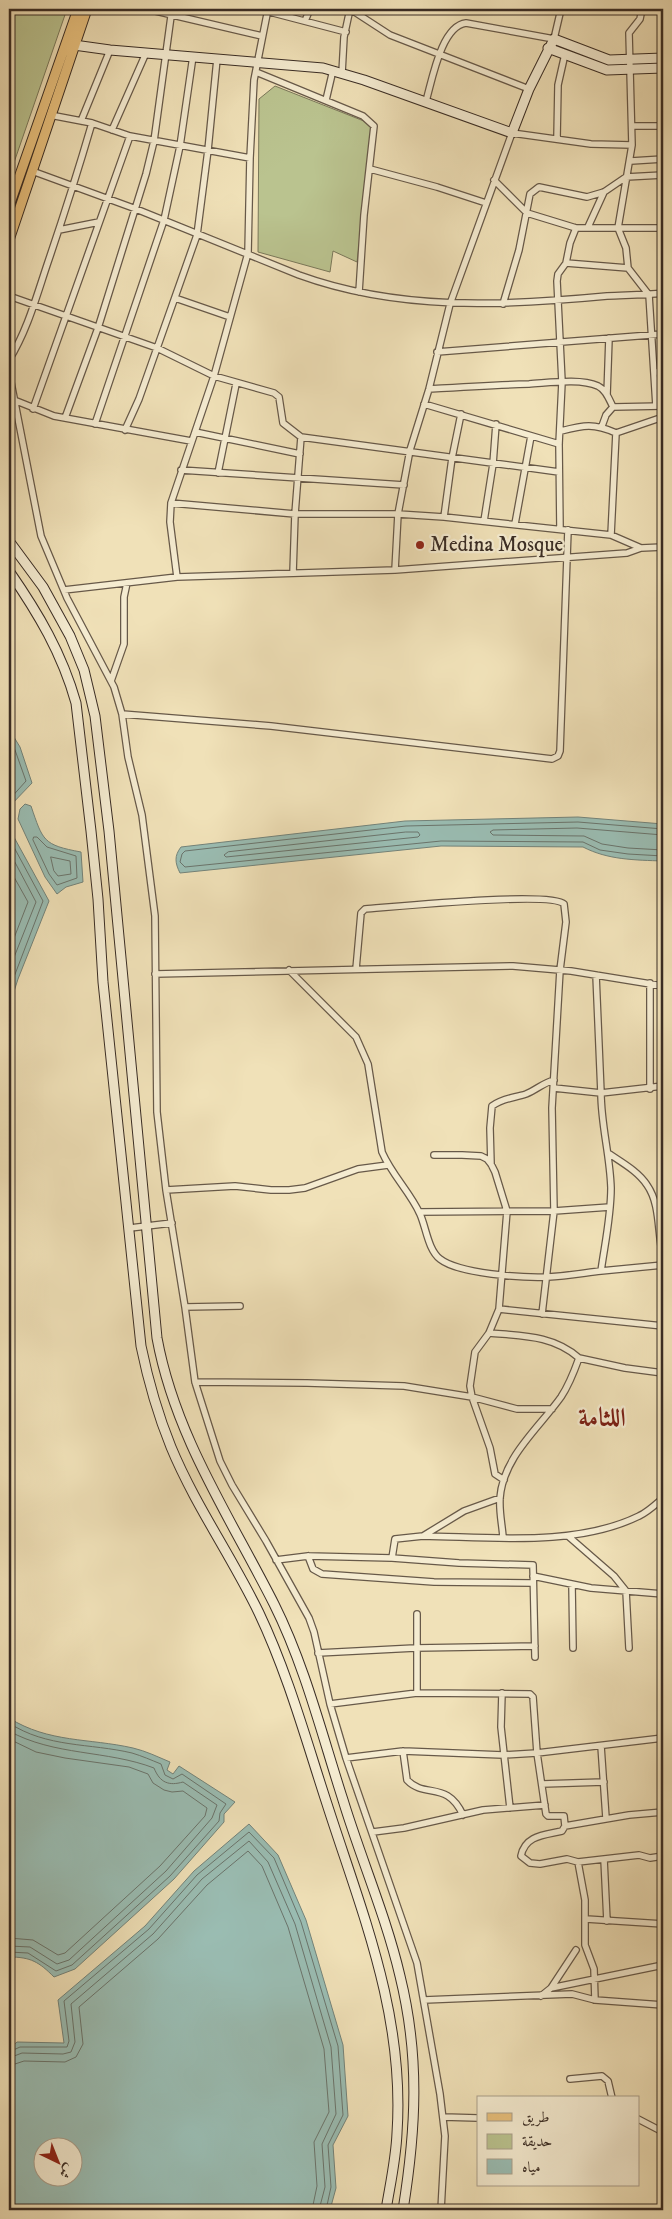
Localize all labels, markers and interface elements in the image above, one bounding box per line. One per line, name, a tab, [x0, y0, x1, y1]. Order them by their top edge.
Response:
place label: Medina Mosque	[430, 532, 564, 558]
marker: Medina Mosque	[414, 539, 426, 551]
district label: اللثامة	[578, 1402, 626, 1435]
legend	[477, 2096, 640, 2186]
text: طريق	[522, 2108, 549, 2127]
text: حديقة	[522, 2132, 552, 2151]
north arrow	[32, 2136, 82, 2186]
text: مياه	[522, 2158, 540, 2177]
text: ش	[55, 2159, 77, 2182]

